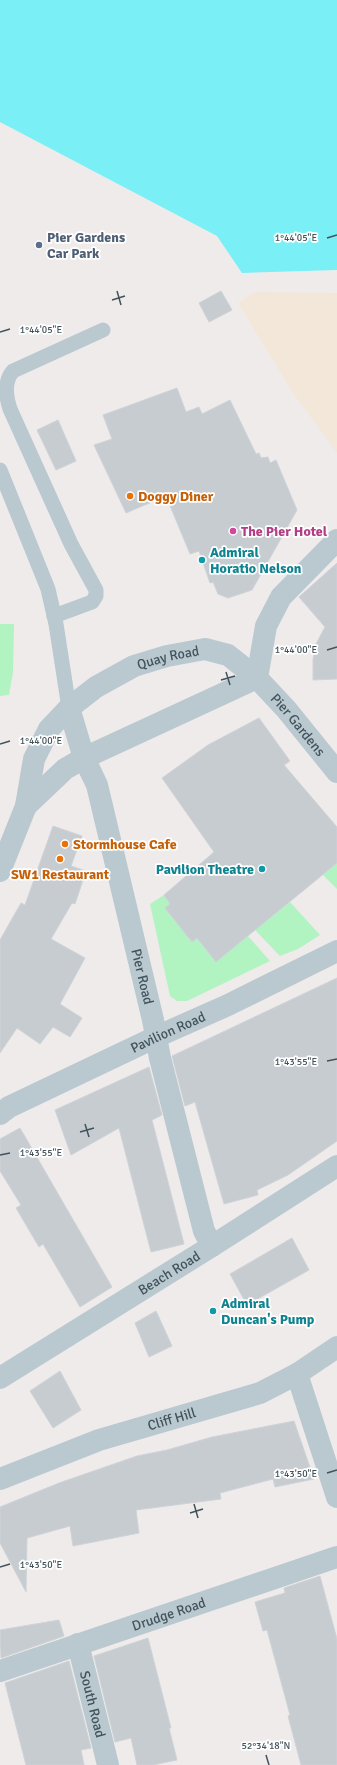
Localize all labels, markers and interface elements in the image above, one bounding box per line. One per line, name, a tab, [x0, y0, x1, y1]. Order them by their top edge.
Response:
place label: Pier Gardens Car Park	[47, 229, 125, 262]
text: 1°44'05"E	[275, 232, 317, 244]
marker: Pier Gardens Car Park	[34, 240, 44, 250]
text: 1°44'05"E	[20, 324, 62, 336]
place label: Doggy Diner	[138, 488, 214, 505]
marker: Doggy Diner	[125, 491, 135, 501]
place label: The Pier Hotel	[241, 523, 328, 540]
marker: The Pier Hotel	[228, 526, 238, 536]
place label: Admiral Horatio Nelson	[210, 544, 302, 577]
marker: Admiral Horatio Nelson	[197, 555, 207, 565]
street label: Quay Road	[135, 642, 200, 673]
text: 1°44'00"E	[275, 644, 317, 656]
street label: Pier Gardens	[267, 690, 329, 759]
text: 1°44'00"E	[20, 735, 62, 747]
place label: Stormhouse Cafe	[73, 836, 177, 853]
marker: Stormhouse Cafe	[60, 839, 70, 849]
marker: SW1 Restaurant	[55, 854, 65, 864]
place label: Pavilion Theatre	[156, 861, 254, 878]
marker: Pavilion Theatre	[257, 864, 267, 874]
place label: SW1 Restaurant	[11, 866, 110, 883]
street label: Pier Road	[128, 947, 158, 1006]
street label: Pavilion Road	[128, 1008, 208, 1056]
text: 1°43'55"E	[275, 1056, 317, 1068]
text: 1°43'55"E	[20, 1147, 62, 1159]
street label: Beach Road	[135, 1247, 203, 1298]
place label: Admiral Duncan's Pump	[221, 1295, 315, 1328]
marker: Admiral Duncan's Pump	[208, 1306, 218, 1316]
street label: Cliff Hill	[145, 1404, 198, 1434]
text: 1°43'50"E	[275, 1468, 317, 1480]
text: 1°43'50"E	[20, 1559, 62, 1571]
street label: Drudge Road	[130, 1594, 208, 1634]
street label: South Road	[76, 1669, 109, 1739]
text: 52°34'18"N	[242, 1740, 290, 1752]

